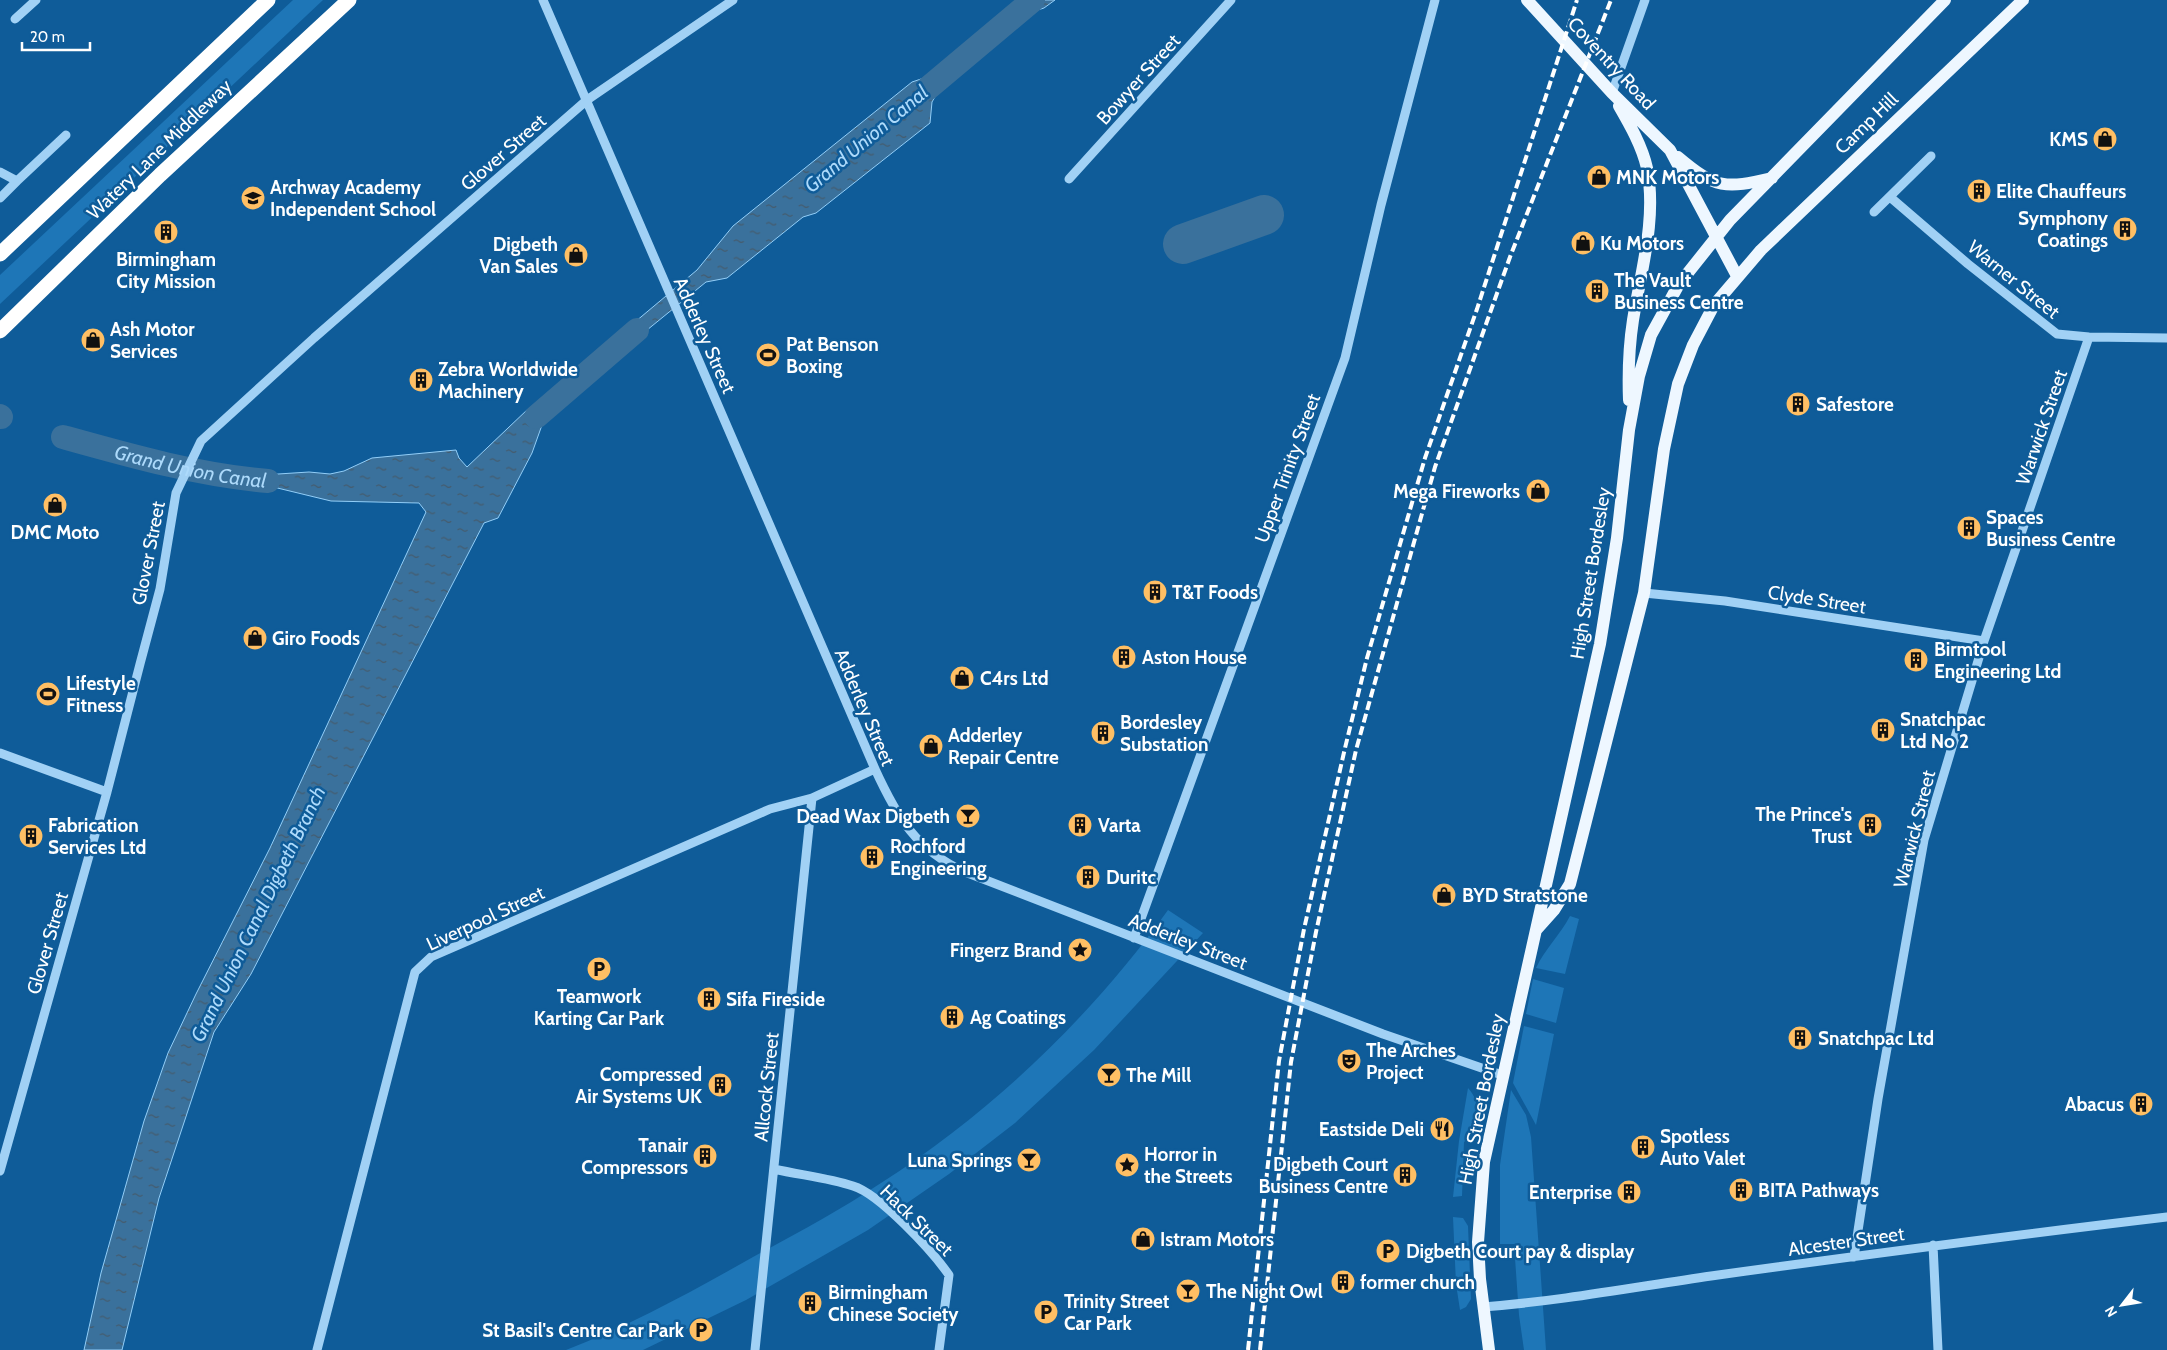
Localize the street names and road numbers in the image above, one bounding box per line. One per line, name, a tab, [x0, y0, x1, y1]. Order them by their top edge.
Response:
street label: Coventry Road	[1563, 12, 1660, 115]
street label: Bowyer Street	[1092, 29, 1185, 129]
street label: Watery Lane Middleway	[82, 74, 237, 224]
street label: Camp Hill	[1830, 87, 1903, 159]
street label: Glover Street	[456, 109, 551, 196]
street label: Warner Street	[1963, 235, 2065, 324]
street label: Adderley Street	[669, 273, 741, 398]
street label: Warwick Street	[2011, 366, 2072, 488]
street label: Upper Trinity Street	[1250, 390, 1325, 546]
street label: High Street Bordesley	[1566, 485, 1616, 661]
street label: Glover Street	[127, 499, 170, 607]
street label: Clyde Street	[1766, 580, 1868, 619]
street label: Adderley Street	[830, 645, 900, 770]
street label: Warwick Street	[1889, 767, 1940, 890]
street label: Liverpool Street	[423, 881, 548, 956]
street label: Glover Street	[22, 889, 73, 997]
street label: Adderley Street	[1125, 908, 1251, 975]
street label: High Street Bordesley	[1454, 1011, 1509, 1187]
street label: Allcock Street	[749, 1031, 784, 1143]
street label: Hack Street	[875, 1180, 958, 1261]
street label: Alcester Street	[1786, 1222, 1906, 1261]

